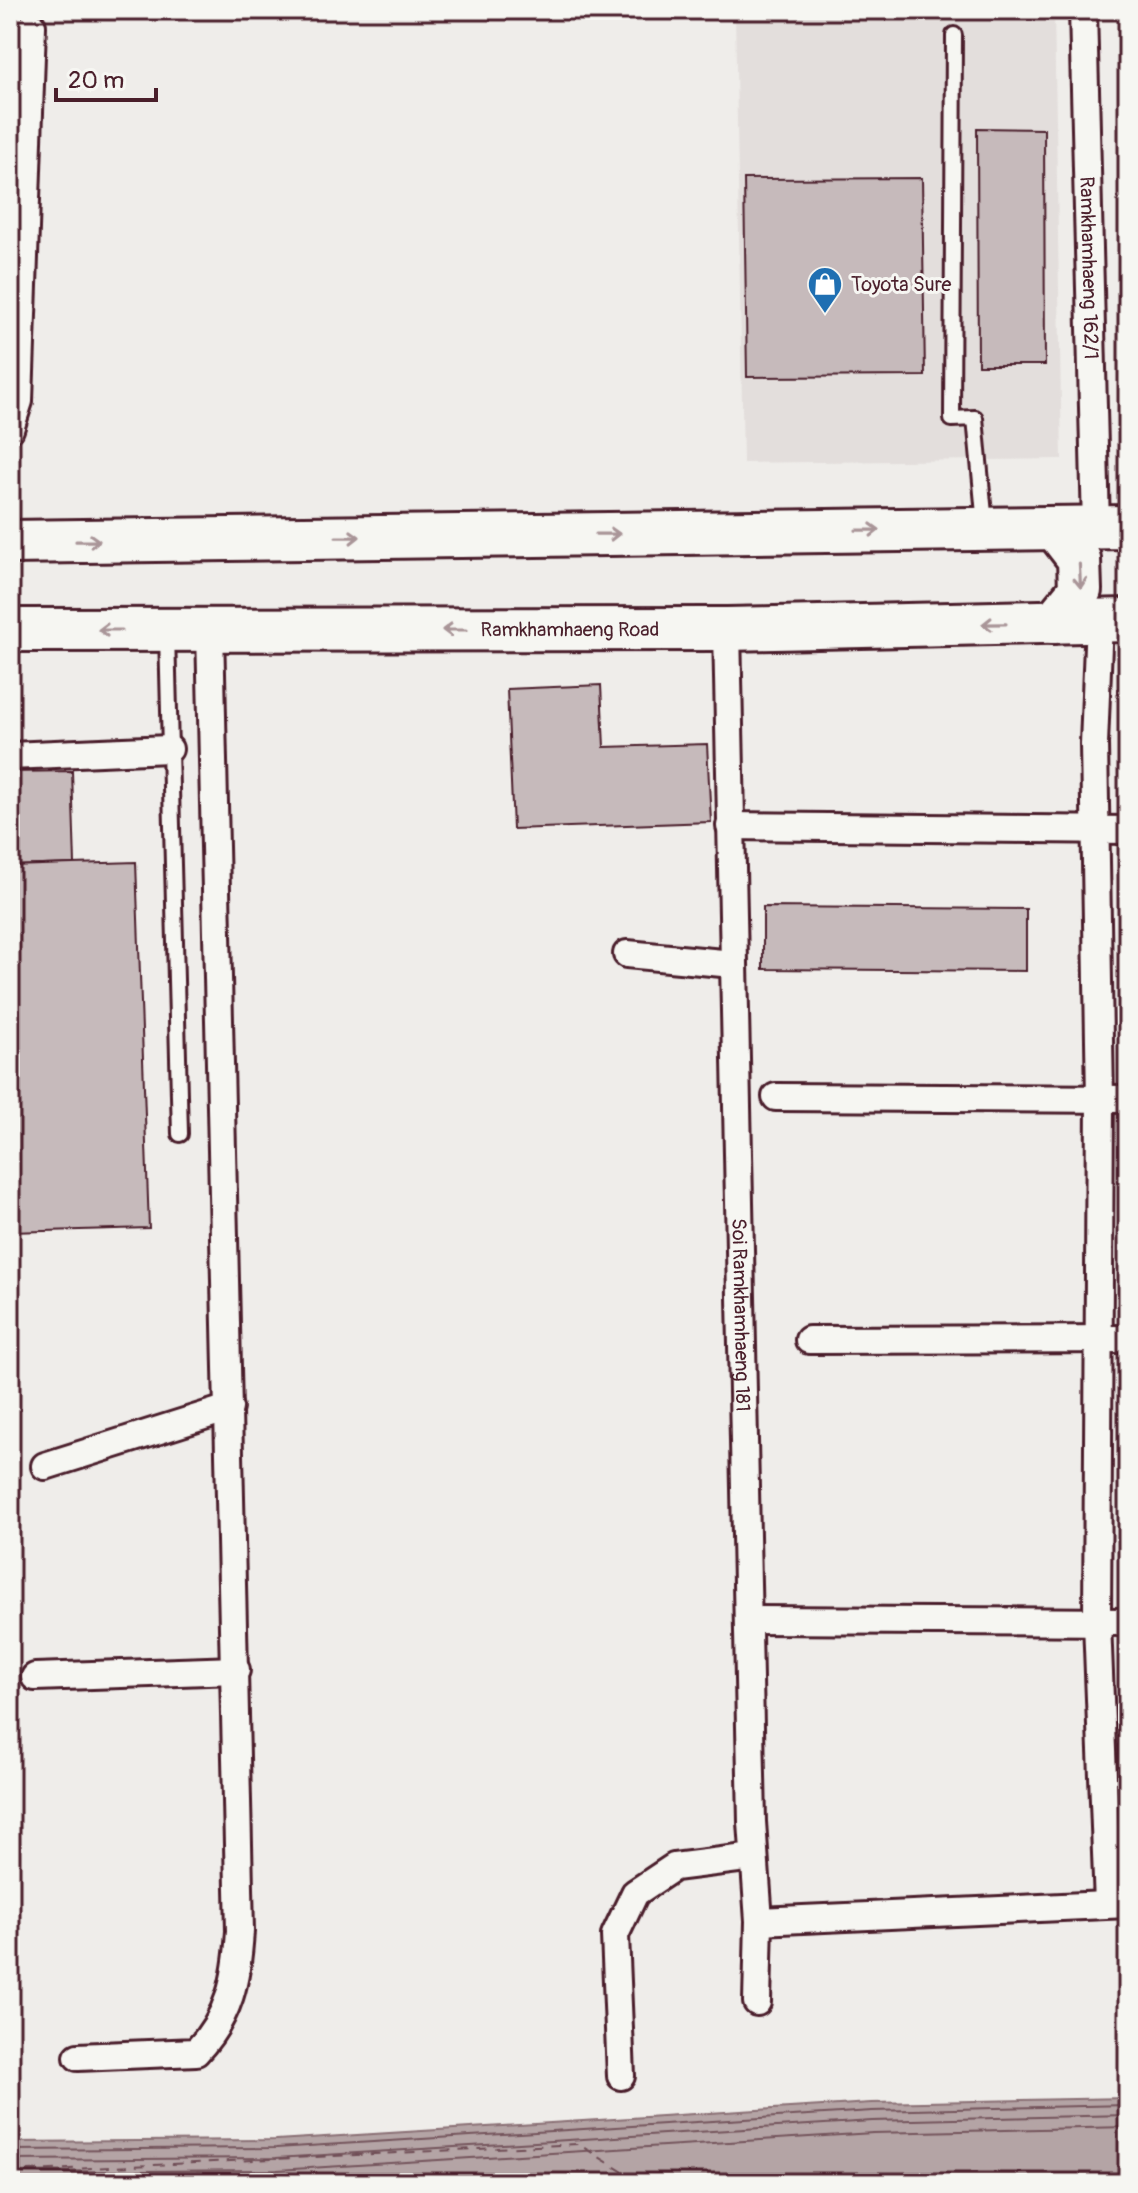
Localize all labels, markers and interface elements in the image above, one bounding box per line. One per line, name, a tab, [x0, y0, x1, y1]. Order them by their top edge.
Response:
scale bar	[56, 52, 156, 102]
text: 20 m	[68, 66, 124, 95]
street label: Ramkhamhaeng 162/1	[1075, 176, 1104, 360]
shop icon: Toyota Sure	[806, 265, 844, 315]
place label: Toyota Sure	[851, 272, 951, 297]
one-way arrow	[854, 522, 881, 538]
one-way arrow	[594, 526, 621, 542]
one-way arrow	[334, 529, 361, 545]
one-way arrow	[74, 533, 101, 549]
one-way arrow	[1072, 562, 1087, 589]
one-way arrow	[981, 616, 1008, 631]
street label: Ramkhamhaeng Road	[481, 617, 659, 642]
one-way arrow	[97, 622, 124, 638]
one-way arrow	[441, 622, 468, 638]
street label: Soi Ramkhamhaeng 181	[727, 1218, 756, 1412]

